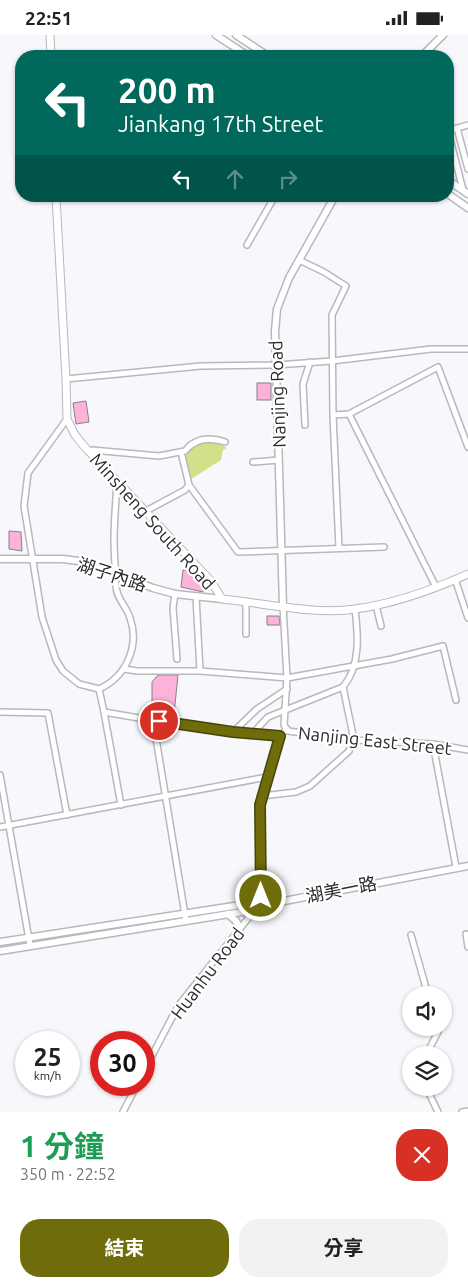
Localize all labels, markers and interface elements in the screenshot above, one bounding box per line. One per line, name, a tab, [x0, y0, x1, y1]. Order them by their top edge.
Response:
text: 22:51	[25, 7, 73, 29]
icon: left	[35, 70, 100, 135]
text: 200 m	[118, 70, 216, 110]
text: Jiankang 17th Street	[118, 111, 323, 136]
icon: left	[168, 165, 196, 193]
icon: ahead	[221, 165, 249, 193]
icon: right	[274, 165, 302, 193]
street label: Nanjing Road	[265, 340, 289, 448]
street label: Minsheng South Road	[87, 449, 219, 593]
street label: 湖子內路	[75, 553, 149, 595]
pin	[138, 700, 180, 742]
icon: arrive	[145, 707, 173, 735]
street label: Nanjing East Street	[297, 722, 453, 758]
position arrow	[234, 869, 286, 921]
street label: 湖美一路	[304, 872, 378, 906]
street label: Huanhu Road	[166, 924, 248, 1022]
map controls	[402, 986, 452, 1096]
button: sound	[402, 986, 452, 1036]
speed limit sign: 30	[90, 1031, 155, 1096]
text: 25	[33, 1043, 62, 1071]
button: layers	[402, 1046, 452, 1096]
text: km/h	[34, 1069, 61, 1082]
text: 1 分鐘	[20, 1129, 104, 1163]
button: close	[396, 1129, 448, 1181]
text: 350 m · 22:52	[20, 1165, 116, 1183]
button: 結束	[20, 1219, 229, 1277]
button: 分享	[239, 1219, 448, 1277]

